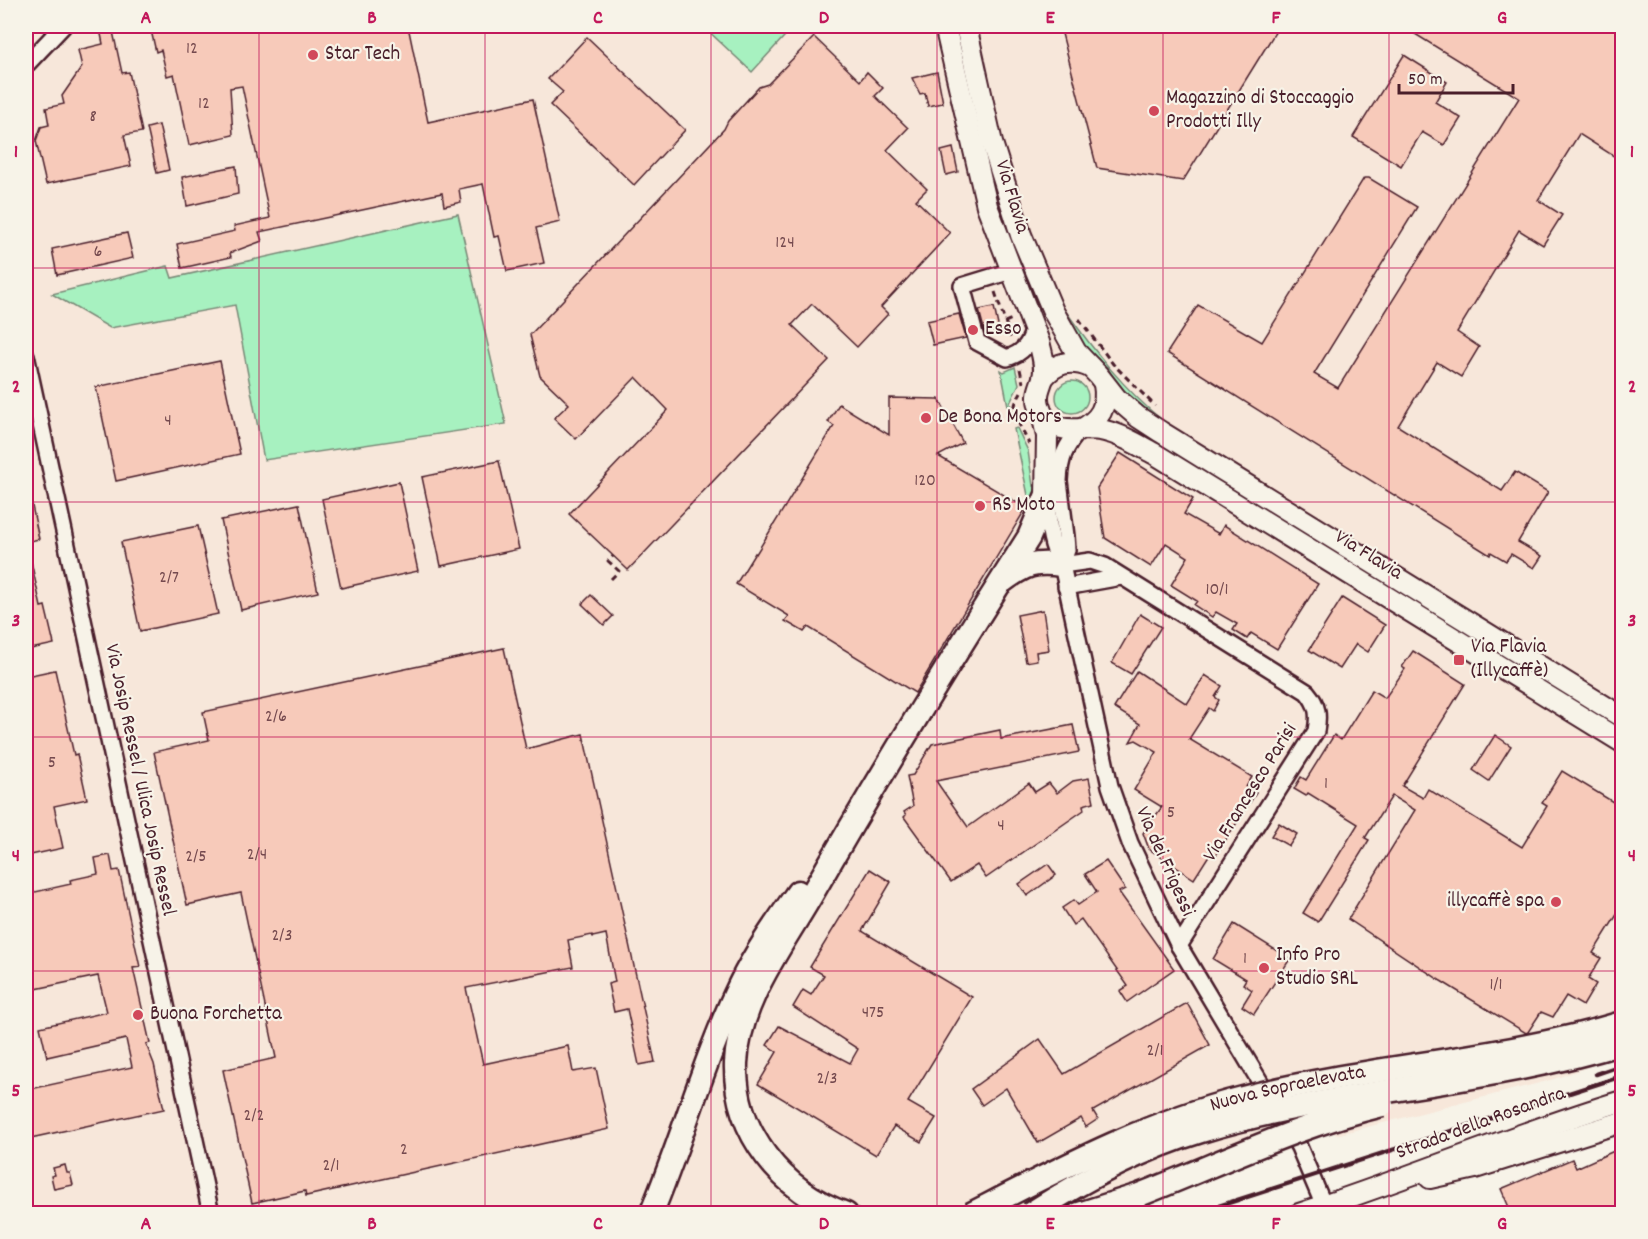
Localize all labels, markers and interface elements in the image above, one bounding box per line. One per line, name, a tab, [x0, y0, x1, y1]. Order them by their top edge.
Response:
text: A	[141, 5, 152, 33]
text: B	[367, 5, 377, 33]
text: C	[593, 5, 603, 33]
text: D	[819, 5, 830, 33]
text: E	[1045, 5, 1055, 33]
text: F	[1272, 5, 1282, 33]
text: G	[1497, 5, 1507, 33]
house number: 12	[186, 37, 198, 62]
place label: Star Tech	[325, 40, 400, 70]
marker: Star Tech	[306, 48, 320, 62]
scale bar	[1399, 57, 1513, 95]
text: 50 m	[1408, 68, 1443, 93]
place label: Magazzino di Stoccaggio Prodotti Illy	[1166, 84, 1354, 138]
house number: 12	[198, 92, 210, 117]
marker: Magazzino di Stoccaggio Prodotti Illy	[1147, 104, 1161, 118]
house number: 8	[89, 105, 97, 130]
text: 1	[14, 139, 18, 167]
text: 1	[1630, 139, 1634, 167]
street label: Via Flavia	[986, 157, 1037, 238]
house number: 124	[775, 231, 795, 256]
house number: 6	[94, 240, 102, 265]
place label: Esso	[985, 315, 1022, 345]
marker: Esso	[966, 323, 980, 337]
text: 2	[12, 374, 20, 402]
text: 2	[1628, 374, 1636, 402]
place label: De Bona Motors	[938, 403, 1062, 433]
house number: 4	[164, 409, 172, 434]
marker: De Bona Motors	[919, 411, 933, 425]
house number: 120	[914, 469, 936, 494]
place label: RS Moto	[992, 491, 1055, 521]
marker: RS Moto	[973, 499, 987, 513]
street label: Via Flavia	[1328, 523, 1409, 589]
house number: 2/7	[159, 566, 179, 591]
house number: 10/1	[1206, 578, 1228, 603]
text: 3	[12, 608, 20, 636]
text: 3	[1628, 608, 1636, 636]
place label: Via Flavia (Illycaffè)	[1471, 633, 1548, 687]
street label: Via Josip Ressel / Ulica Josip Ressel	[95, 641, 183, 919]
marker: Via Flavia (Illycaffè)	[1452, 653, 1466, 667]
house number: 2/6	[265, 705, 287, 730]
street label: Via Francesco Parisi	[1196, 718, 1306, 868]
house number: 5	[48, 751, 56, 776]
house number: 1	[1324, 772, 1328, 797]
house number: 5	[1167, 801, 1175, 826]
street label: Via dei Frigessi	[1126, 802, 1202, 922]
house number: 4	[997, 814, 1005, 839]
text: 4	[12, 843, 20, 871]
house number: 2/4	[247, 843, 267, 868]
text: 4	[1628, 843, 1636, 871]
house number: 2/5	[185, 845, 207, 870]
place label: illycaffè spa	[1447, 887, 1545, 917]
marker: illycaffè spa	[1549, 895, 1563, 909]
house number: 2/3	[272, 924, 293, 949]
place label: Info Pro Studio SRL	[1276, 941, 1358, 995]
house number: 1	[1243, 947, 1247, 972]
marker: Info Pro Studio SRL	[1257, 961, 1271, 975]
house number: 1/1	[1489, 973, 1503, 998]
place label: Buona Forchetta	[150, 1000, 283, 1030]
house number: 475	[862, 1001, 884, 1026]
marker: Buona Forchetta	[131, 1008, 145, 1022]
house number: 2/1	[1147, 1039, 1163, 1064]
street label: Nuova Sopraelevata	[1207, 1058, 1369, 1121]
house number: 2/3	[817, 1067, 838, 1092]
text: 5	[11, 1078, 21, 1106]
text: 5	[1627, 1078, 1637, 1106]
street label: Strada della Rosandra	[1392, 1079, 1571, 1169]
house number: 2/2	[244, 1104, 264, 1129]
house number: 2	[400, 1138, 408, 1163]
house number: 2/1	[323, 1154, 339, 1179]
text: A	[141, 1211, 152, 1239]
text: B	[367, 1211, 377, 1239]
text: C	[593, 1211, 603, 1239]
text: D	[819, 1211, 830, 1239]
text: E	[1045, 1211, 1055, 1239]
text: F	[1272, 1211, 1282, 1239]
text: G	[1497, 1211, 1507, 1239]

